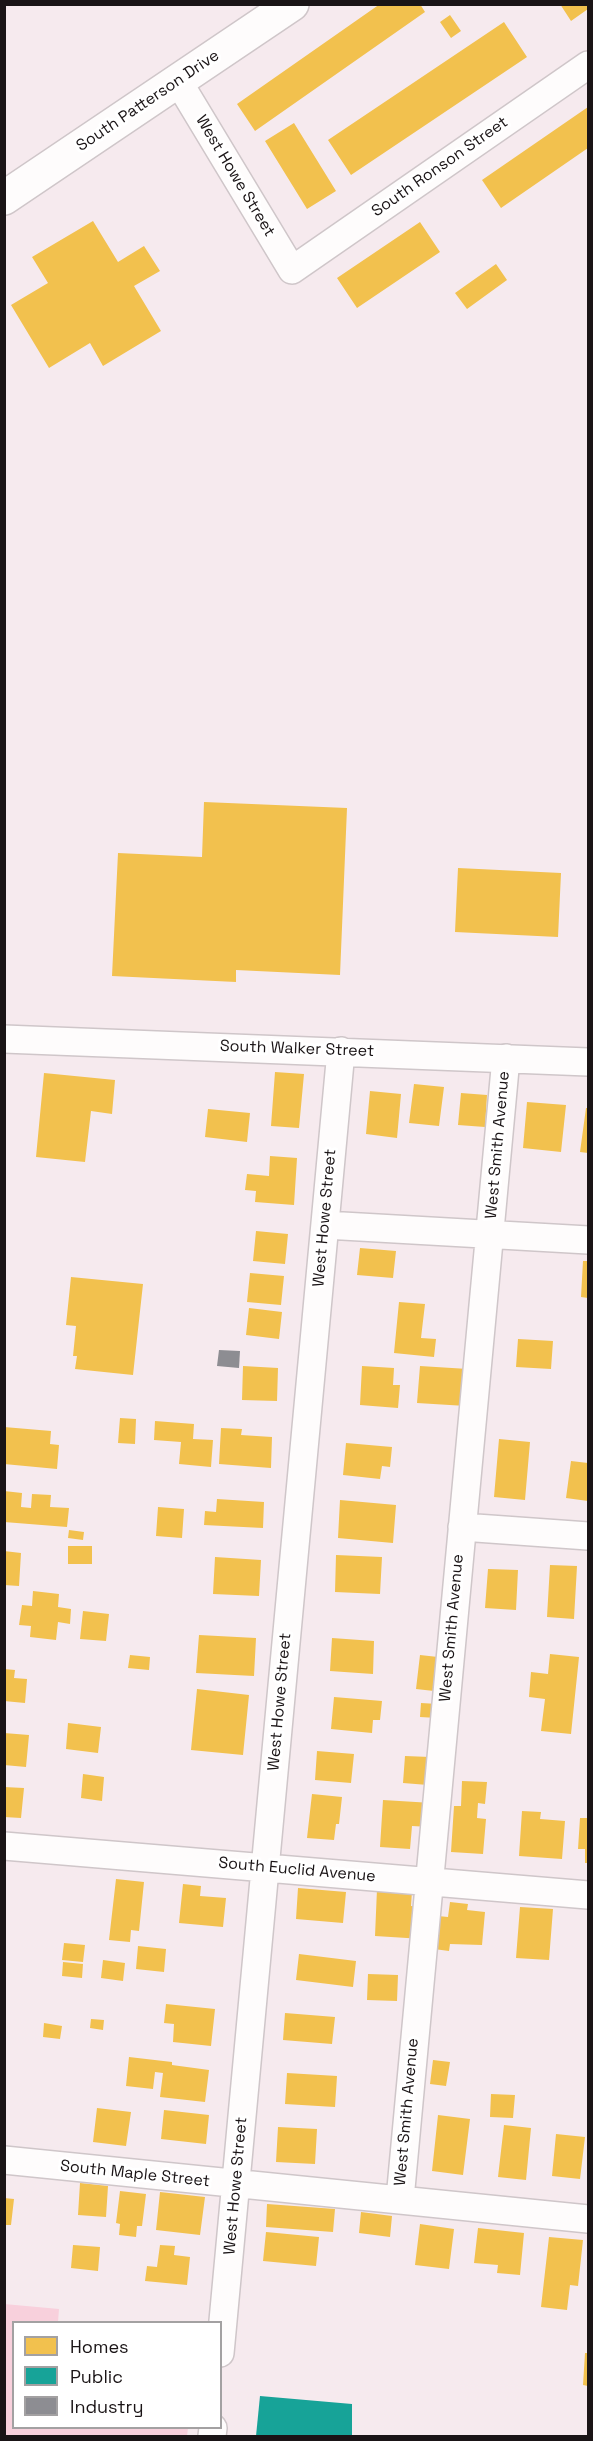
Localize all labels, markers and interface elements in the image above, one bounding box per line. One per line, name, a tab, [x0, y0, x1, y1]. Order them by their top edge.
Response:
street label: South Patterson Drive	[73, 46, 223, 156]
street label: West Howe Street	[191, 112, 279, 240]
street label: South Ronson Street	[368, 113, 512, 221]
street label: South Walker Street	[219, 1037, 375, 1061]
street label: West Smith Avenue	[482, 1070, 514, 1220]
street label: West Howe Street	[309, 1148, 341, 1288]
street label: West Smith Avenue	[436, 1553, 468, 1703]
street label: West Howe Street	[264, 1632, 296, 1772]
street label: South Euclid Avenue	[218, 1854, 376, 1886]
street label: West Smith Avenue	[391, 2037, 423, 2187]
street label: West Howe Street	[220, 2116, 252, 2256]
street label: South Maple Street	[59, 2157, 211, 2191]
legend	[12, 2321, 222, 2429]
text: Homes	[70, 2335, 129, 2358]
text: Public	[70, 2365, 123, 2388]
text: Industry	[70, 2395, 143, 2418]

